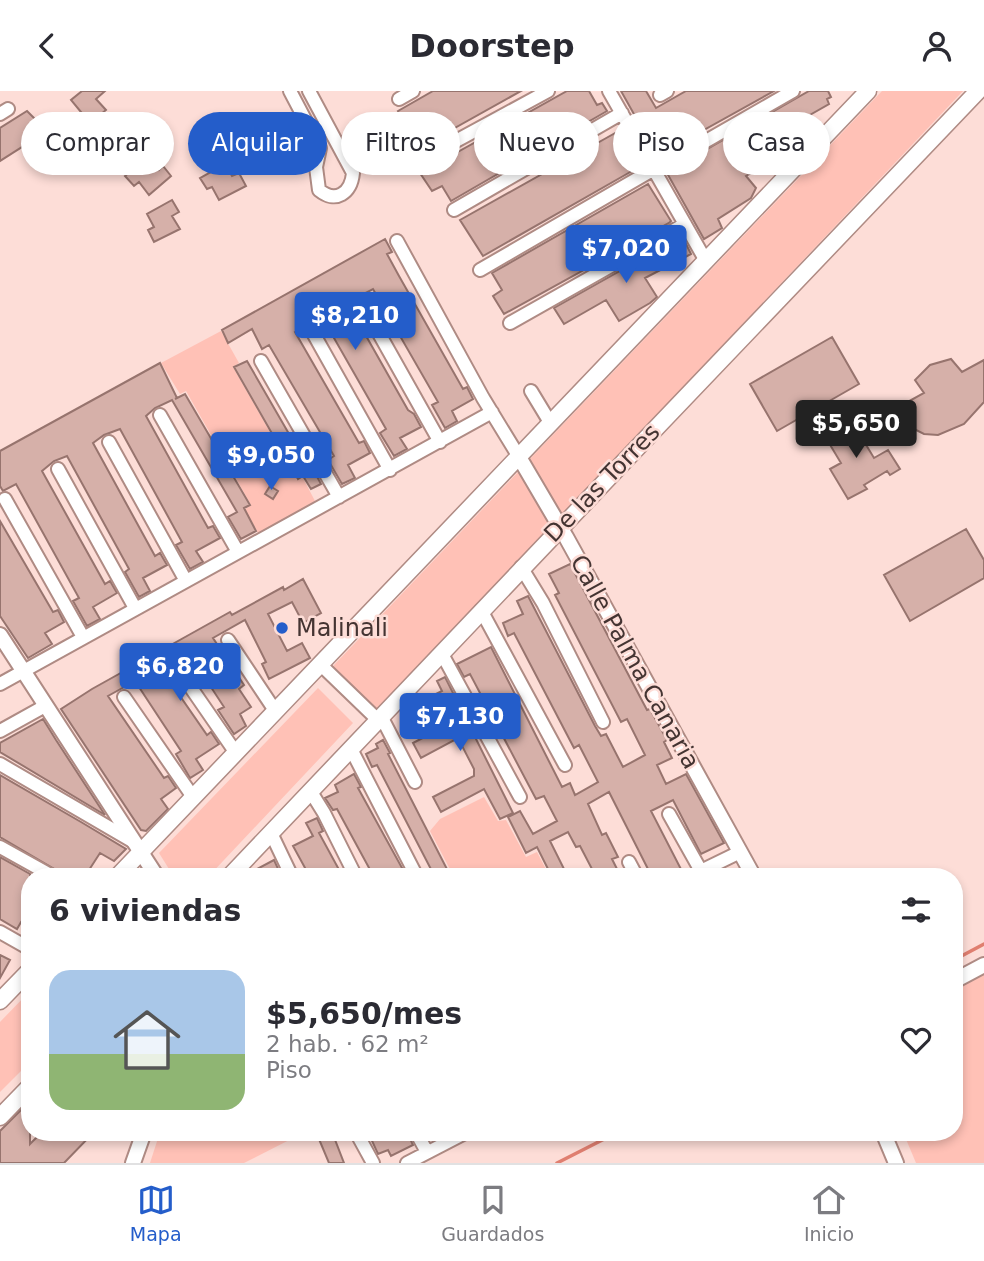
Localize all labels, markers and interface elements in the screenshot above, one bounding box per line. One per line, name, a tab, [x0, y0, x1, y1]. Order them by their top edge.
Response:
icon: back	[28, 27, 66, 65]
text: Doorstep	[409, 27, 575, 65]
icon: person	[918, 27, 956, 65]
chip: Comprar	[21, 112, 174, 175]
chip: Alquilar	[188, 112, 327, 175]
chip: Filtros	[341, 112, 460, 175]
chip: Nuevo	[474, 112, 599, 175]
chip: Piso	[613, 112, 709, 175]
chip: Casa	[723, 112, 830, 175]
pin: $7,020	[569, 225, 683, 285]
text: $7,020	[582, 235, 670, 261]
pin: $8,210	[298, 293, 412, 352]
text: $8,210	[311, 302, 399, 328]
pin: $5,650	[799, 401, 913, 460]
text: $5,650	[812, 410, 900, 436]
street label: De las Torres	[539, 418, 665, 548]
pin: $9,050	[214, 433, 328, 492]
text: $9,050	[227, 442, 315, 468]
street label: Calle Palma Canaria	[565, 550, 705, 774]
place label: Malinali	[296, 614, 388, 642]
marker: Malinali	[274, 620, 290, 636]
pin: $6,820	[123, 643, 237, 703]
text: $6,820	[136, 653, 224, 679]
pin: $7,130	[403, 693, 517, 753]
text: $7,130	[416, 703, 504, 729]
icon: filters	[897, 891, 935, 929]
text: 6 viviendas	[49, 893, 241, 928]
text: $5,650/mes	[266, 996, 462, 1031]
icon: home	[105, 998, 189, 1082]
icon: heart	[897, 1021, 935, 1059]
text: 2 hab. · 62 m²	[266, 1031, 429, 1057]
text: Piso	[266, 1057, 312, 1083]
tab: Mapa	[130, 1181, 182, 1245]
tab: Guardados	[441, 1181, 544, 1245]
tab: Inicio	[804, 1181, 854, 1245]

